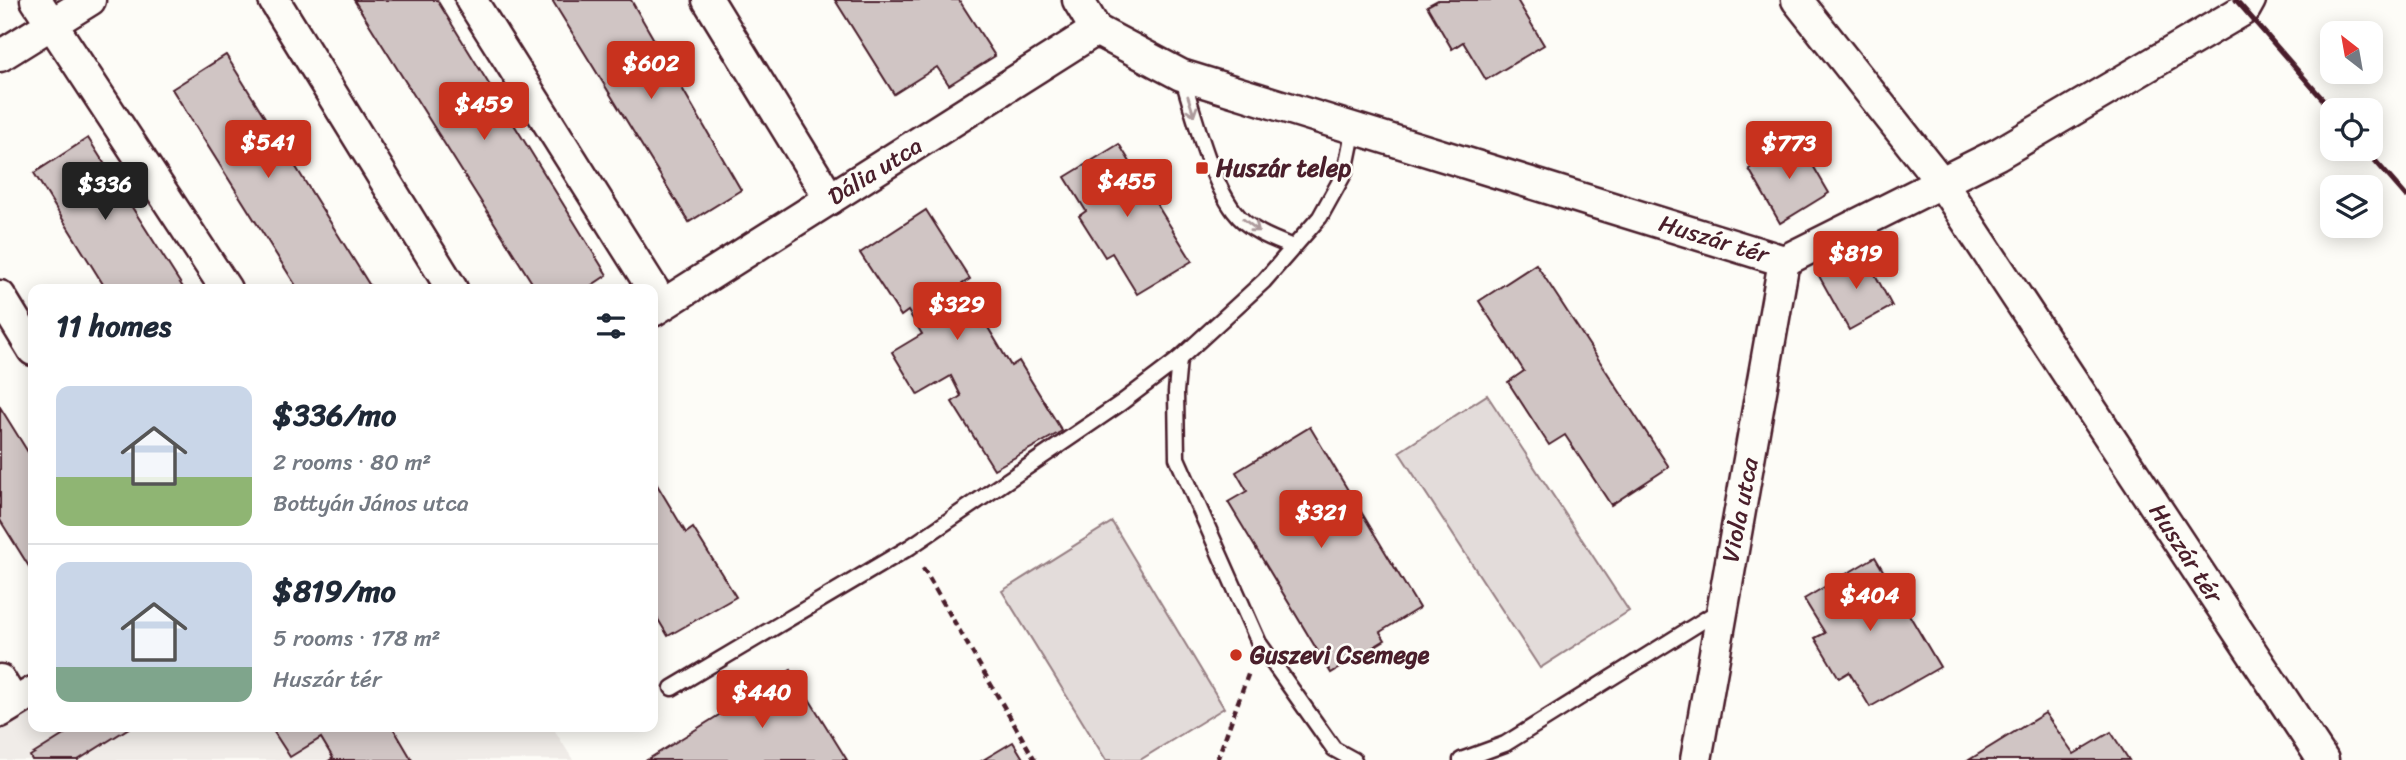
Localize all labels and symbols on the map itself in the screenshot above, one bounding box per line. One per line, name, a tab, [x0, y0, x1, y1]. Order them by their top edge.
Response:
north arrow	[2320, 21, 2384, 84]
pin: $602	[610, 42, 692, 101]
pin: $459	[443, 82, 525, 142]
one-way arrow	[1186, 94, 1198, 116]
pin: $541	[227, 120, 309, 180]
pin: $773	[1748, 122, 1830, 181]
street label: Dália utca	[819, 125, 931, 217]
place label: Huszár telep	[1216, 147, 1351, 189]
pin: $455	[1086, 160, 1168, 219]
marker: Huszár telep	[1194, 160, 1210, 176]
pin: $336	[64, 162, 146, 222]
street label: Huszár tér	[1654, 202, 1776, 276]
one-way arrow	[1241, 218, 1260, 233]
pin: $819	[1815, 232, 1897, 291]
pin: $329	[916, 282, 998, 342]
street label: Viola utca	[1709, 453, 1771, 566]
pin: $321	[1280, 490, 1362, 550]
street label: Huszár tér	[2138, 494, 2236, 614]
pin: $404	[1829, 574, 1911, 633]
place label: Guszevi Csemege	[1250, 634, 1430, 676]
marker: Guszevi Csemege	[1228, 647, 1244, 663]
pin: $440	[721, 670, 803, 730]

